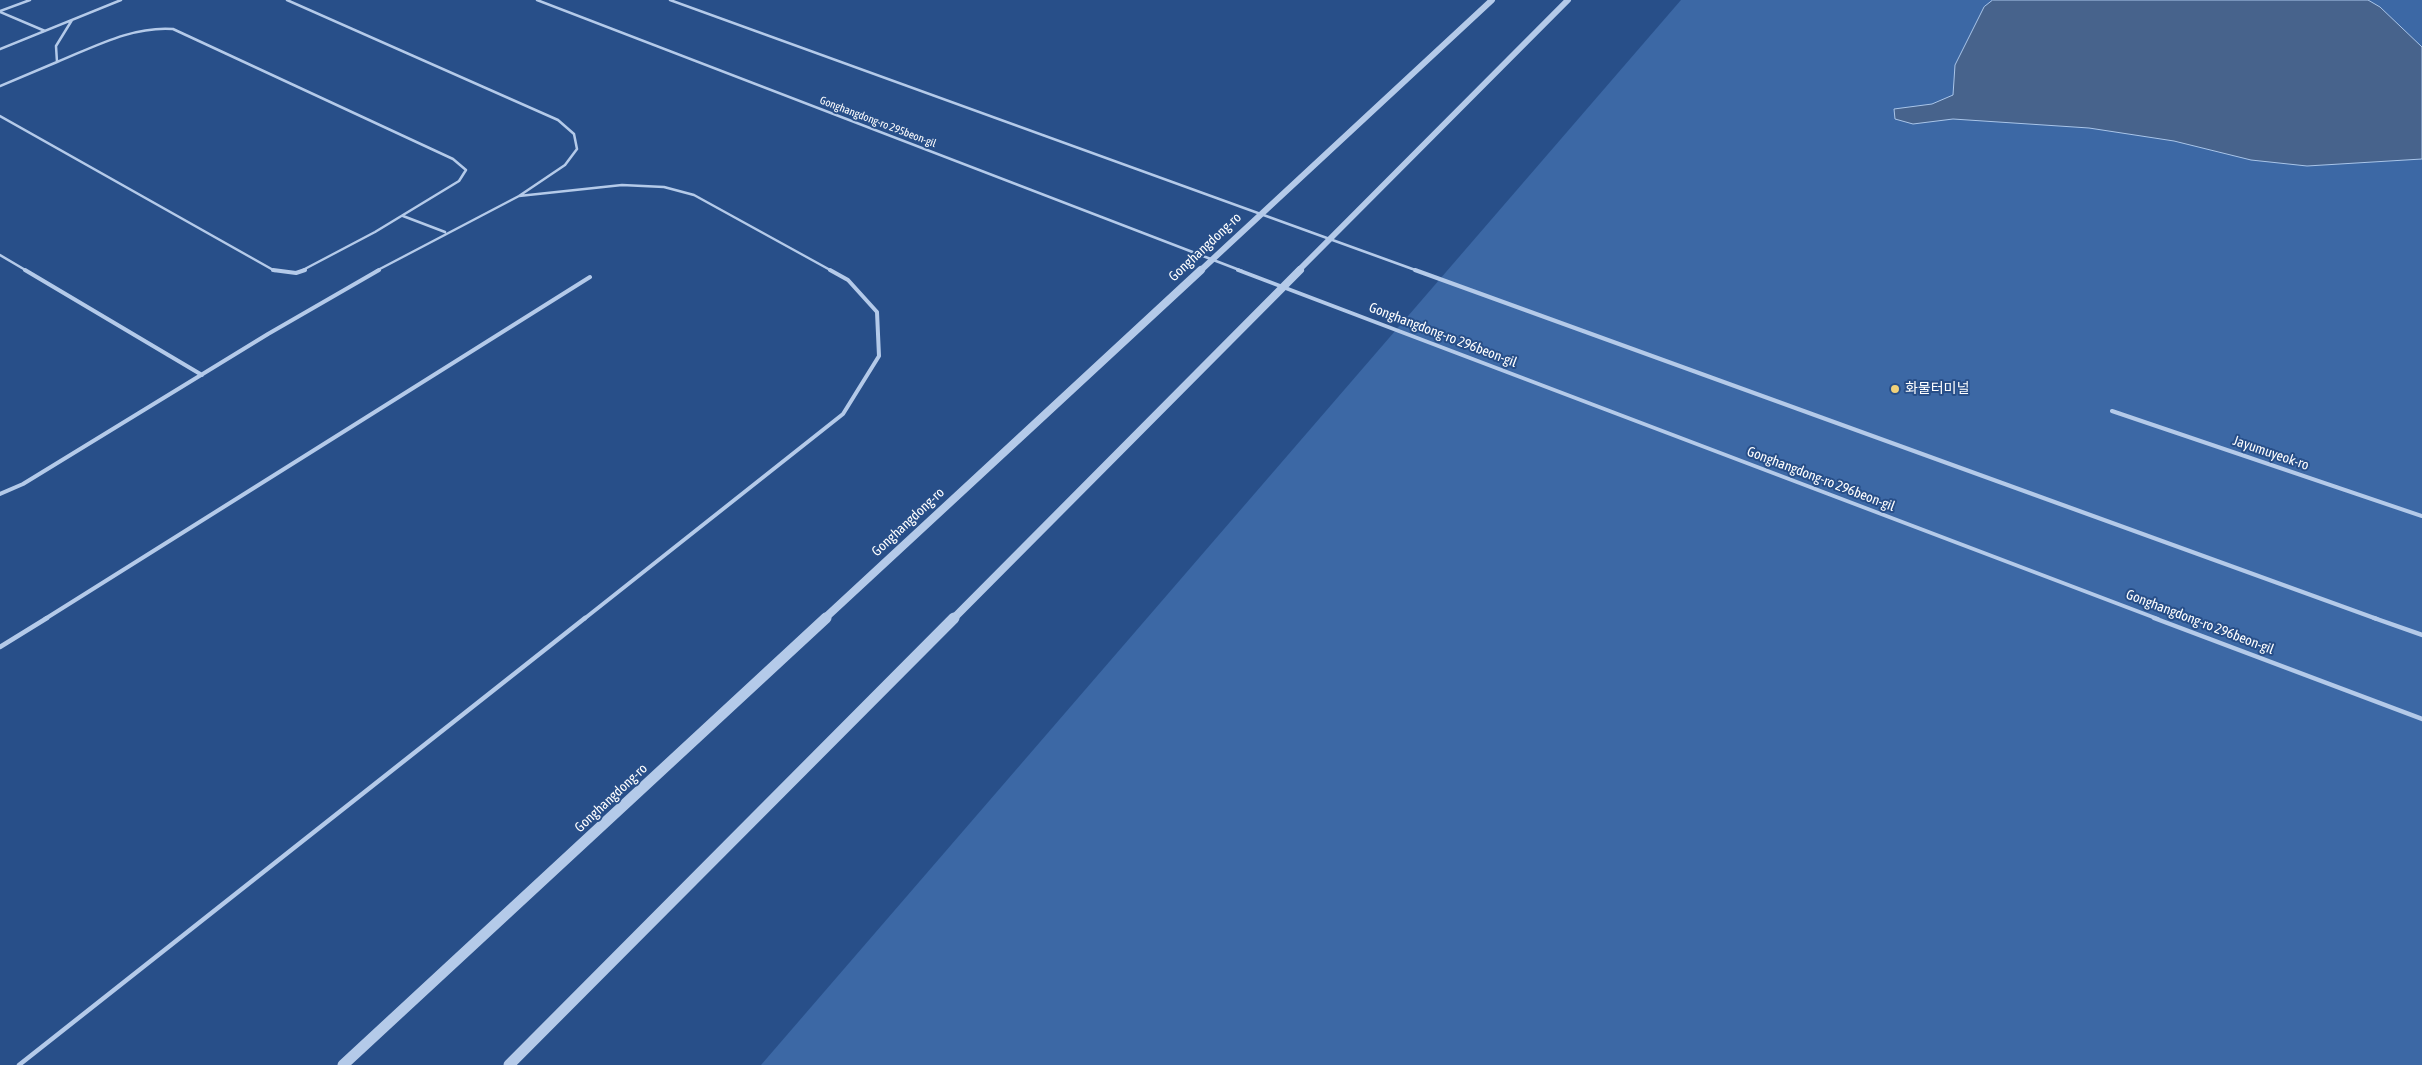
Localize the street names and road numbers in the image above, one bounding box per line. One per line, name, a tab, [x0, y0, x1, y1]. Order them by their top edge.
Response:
street label: Gonghangdong-ro 295beon-gil	[818, 94, 938, 150]
street label: Gonghangdong-ro	[1165, 209, 1245, 285]
street label: Gonghangdong-ro 296beon-gil	[1367, 299, 1519, 371]
street label: Jayumuyeok-ro	[2231, 432, 2311, 474]
street label: Gonghangdong-ro 296beon-gil	[1745, 443, 1897, 515]
street label: Gonghangdong-ro	[868, 484, 948, 560]
street label: Gonghangdong-ro 296beon-gil	[2124, 586, 2276, 658]
street label: Gonghangdong-ro	[571, 760, 651, 836]

